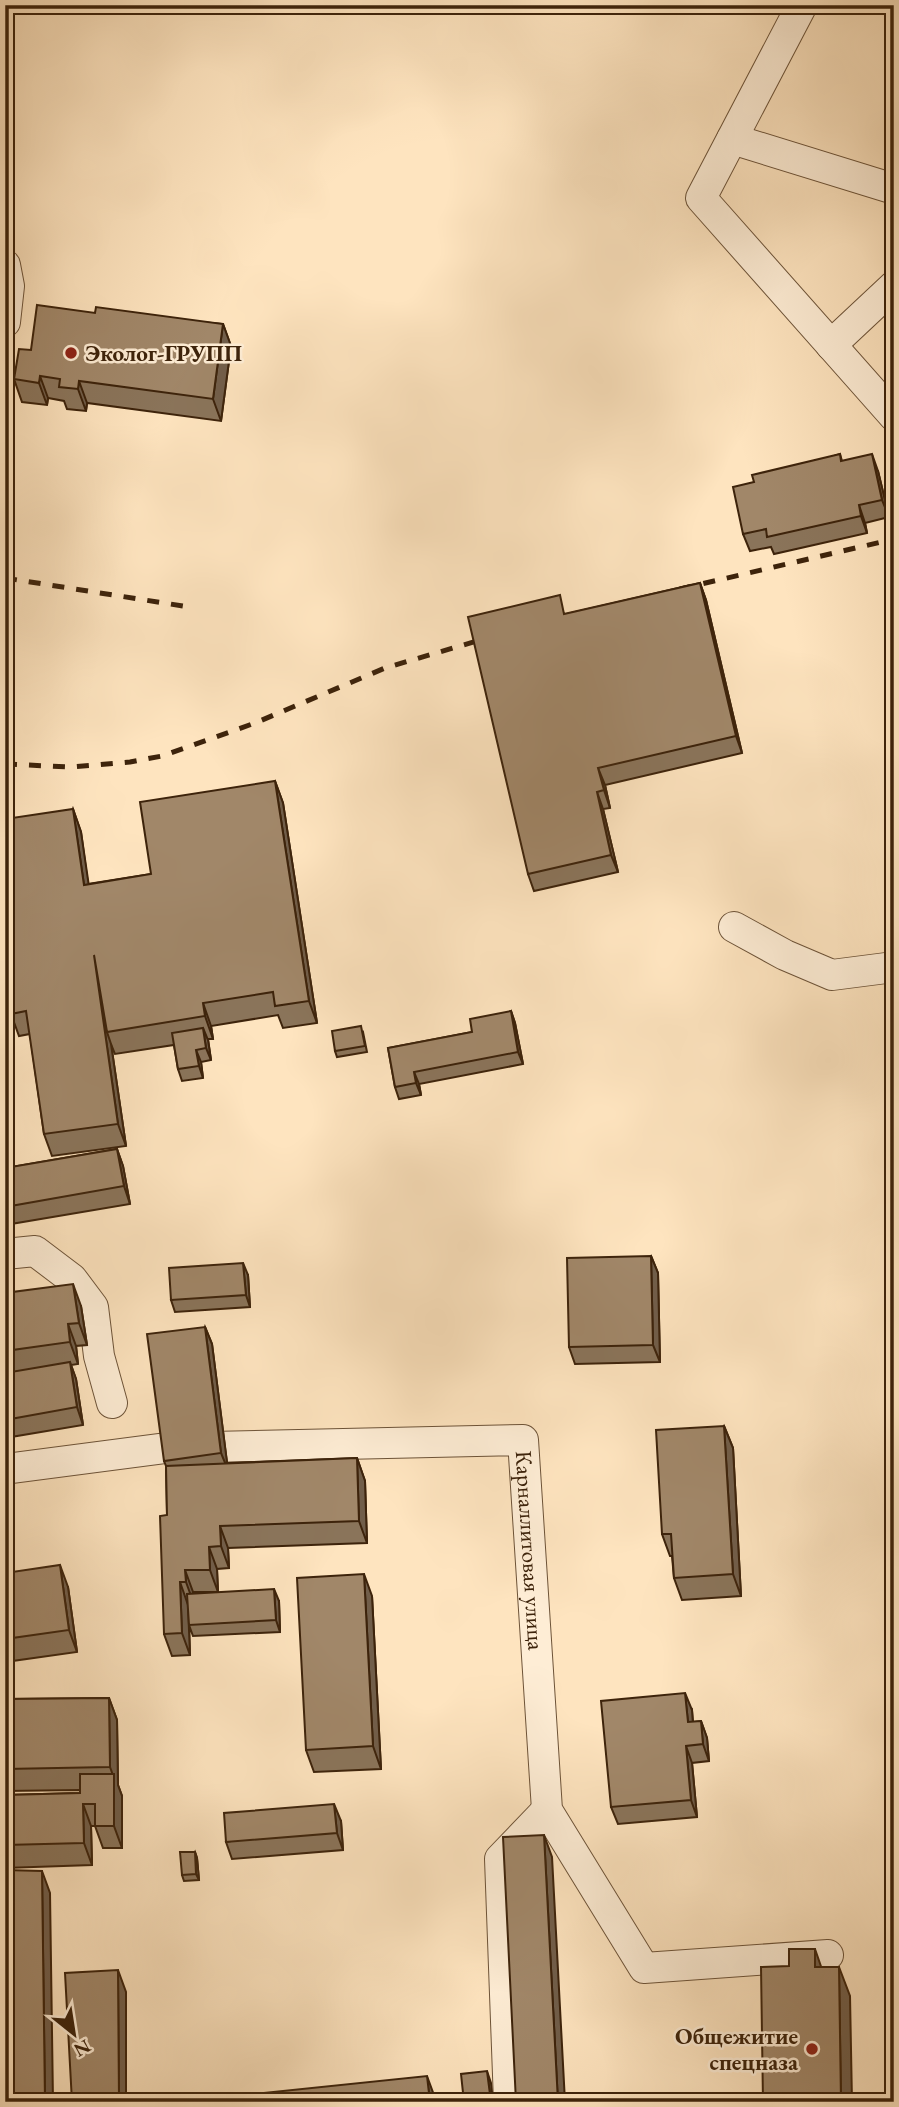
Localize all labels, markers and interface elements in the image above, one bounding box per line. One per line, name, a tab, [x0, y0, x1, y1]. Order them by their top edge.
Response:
place label: Эколог-ГРУПП	[85, 338, 242, 368]
marker: Эколог-ГРУПП	[63, 345, 79, 361]
street label: Карналлитовая улица	[509, 1449, 552, 1652]
north arrow	[38, 1998, 108, 2068]
place label: Общежитие спецназа	[675, 2021, 799, 2077]
text: N	[69, 2034, 95, 2063]
marker: Общежитие спецназа	[804, 2041, 820, 2057]

